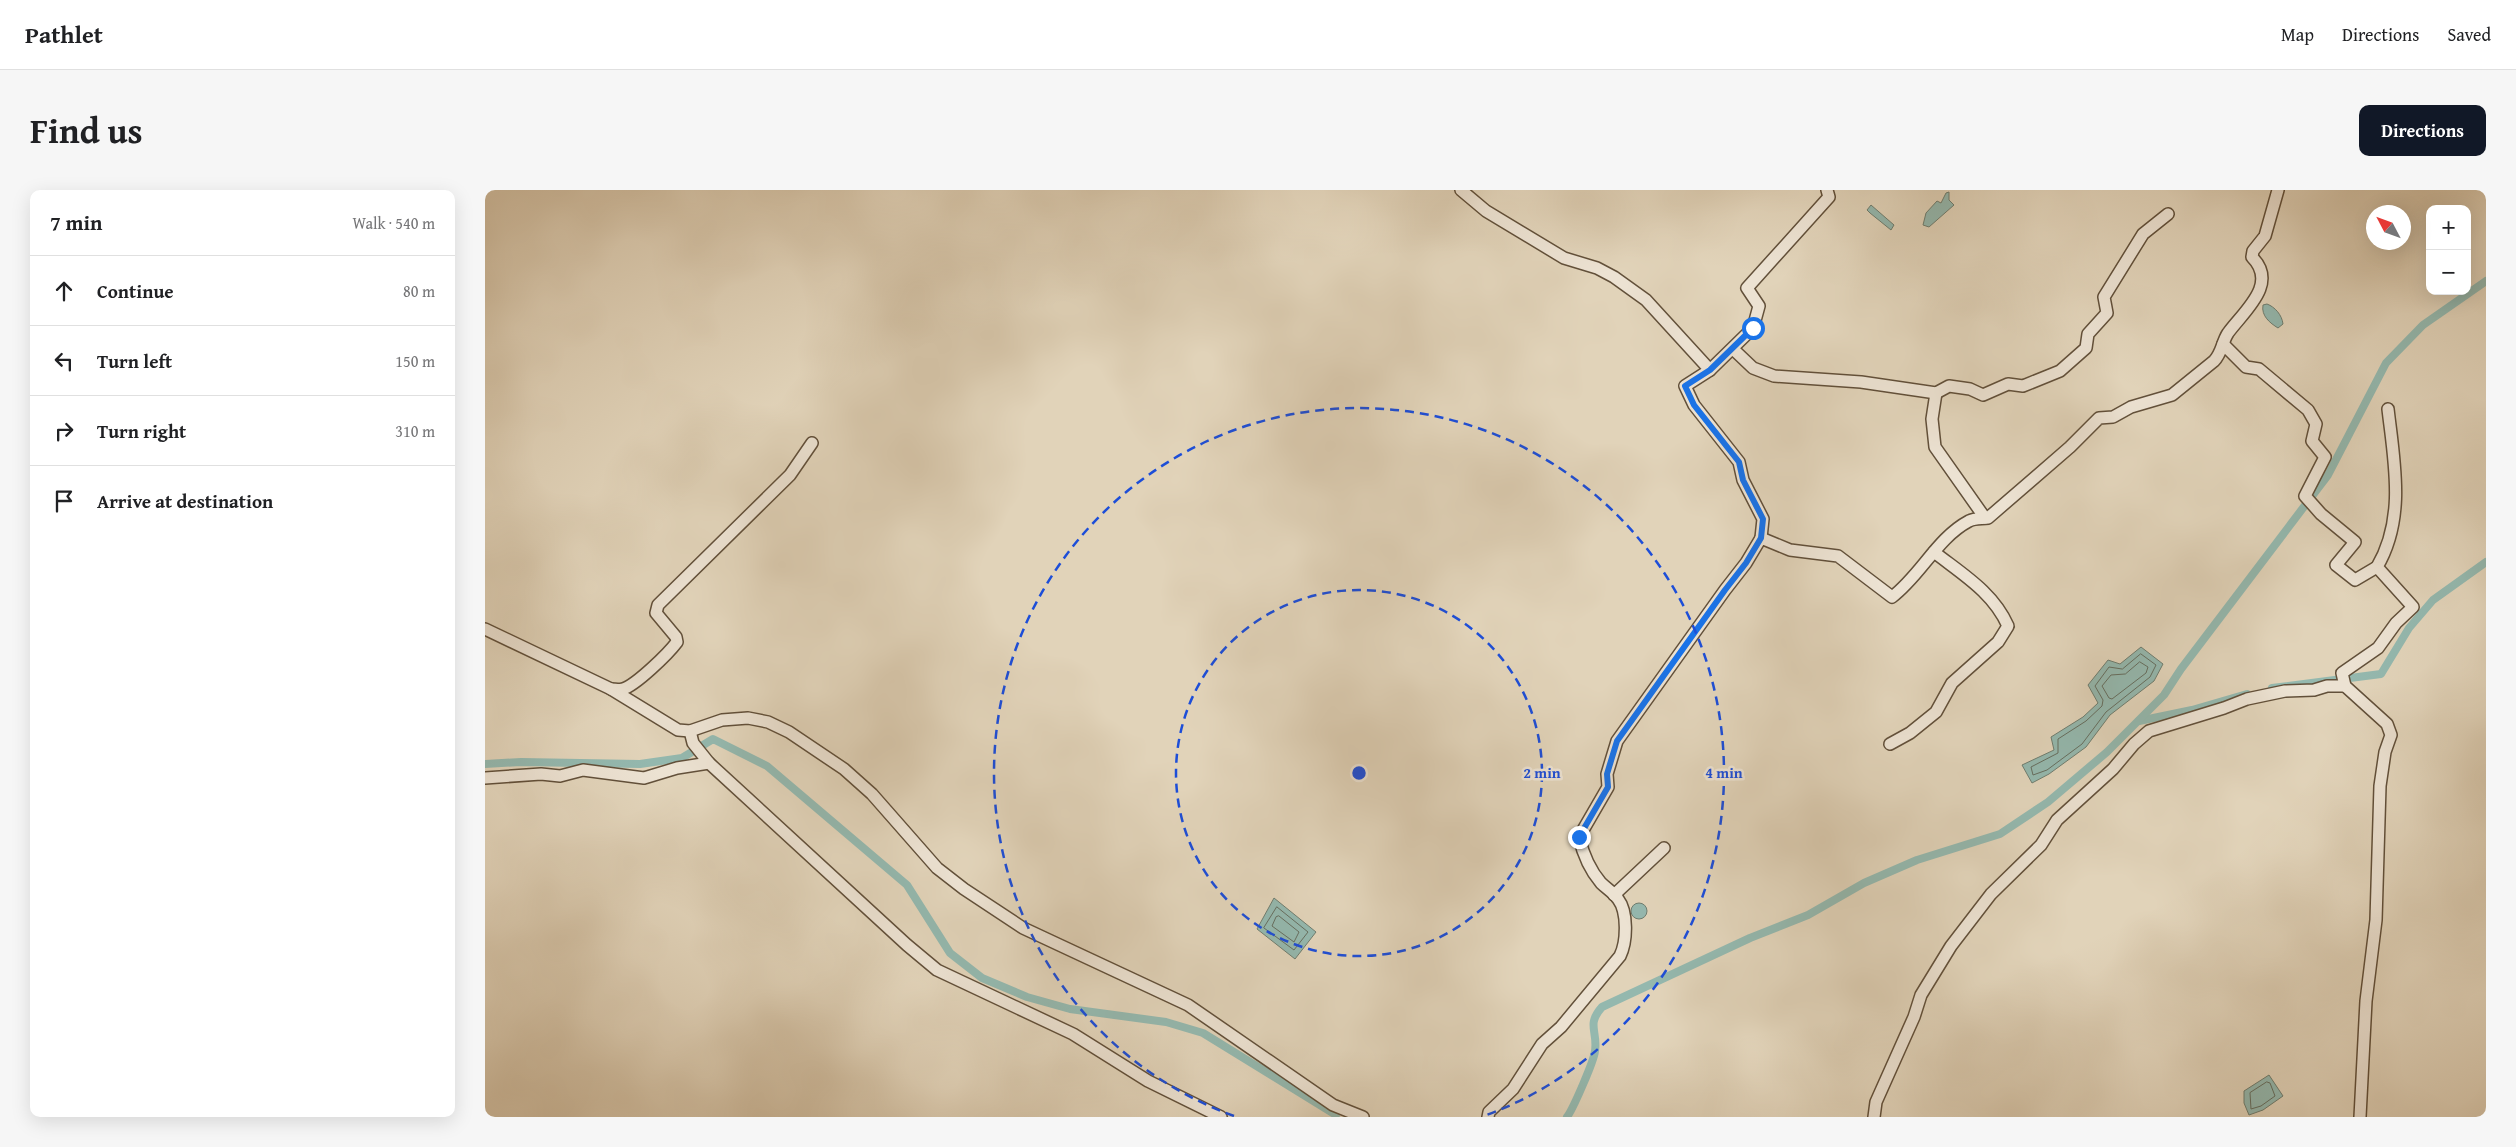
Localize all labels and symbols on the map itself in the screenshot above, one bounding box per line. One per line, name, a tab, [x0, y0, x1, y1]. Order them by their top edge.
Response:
north arrow	[2366, 205, 2411, 250]
route start	[1742, 317, 1765, 340]
text: 2 min	[1523, 762, 1561, 783]
text: 4 min	[1705, 762, 1743, 783]
centre of rings	[1350, 764, 1368, 782]
route end	[1568, 826, 1591, 849]

